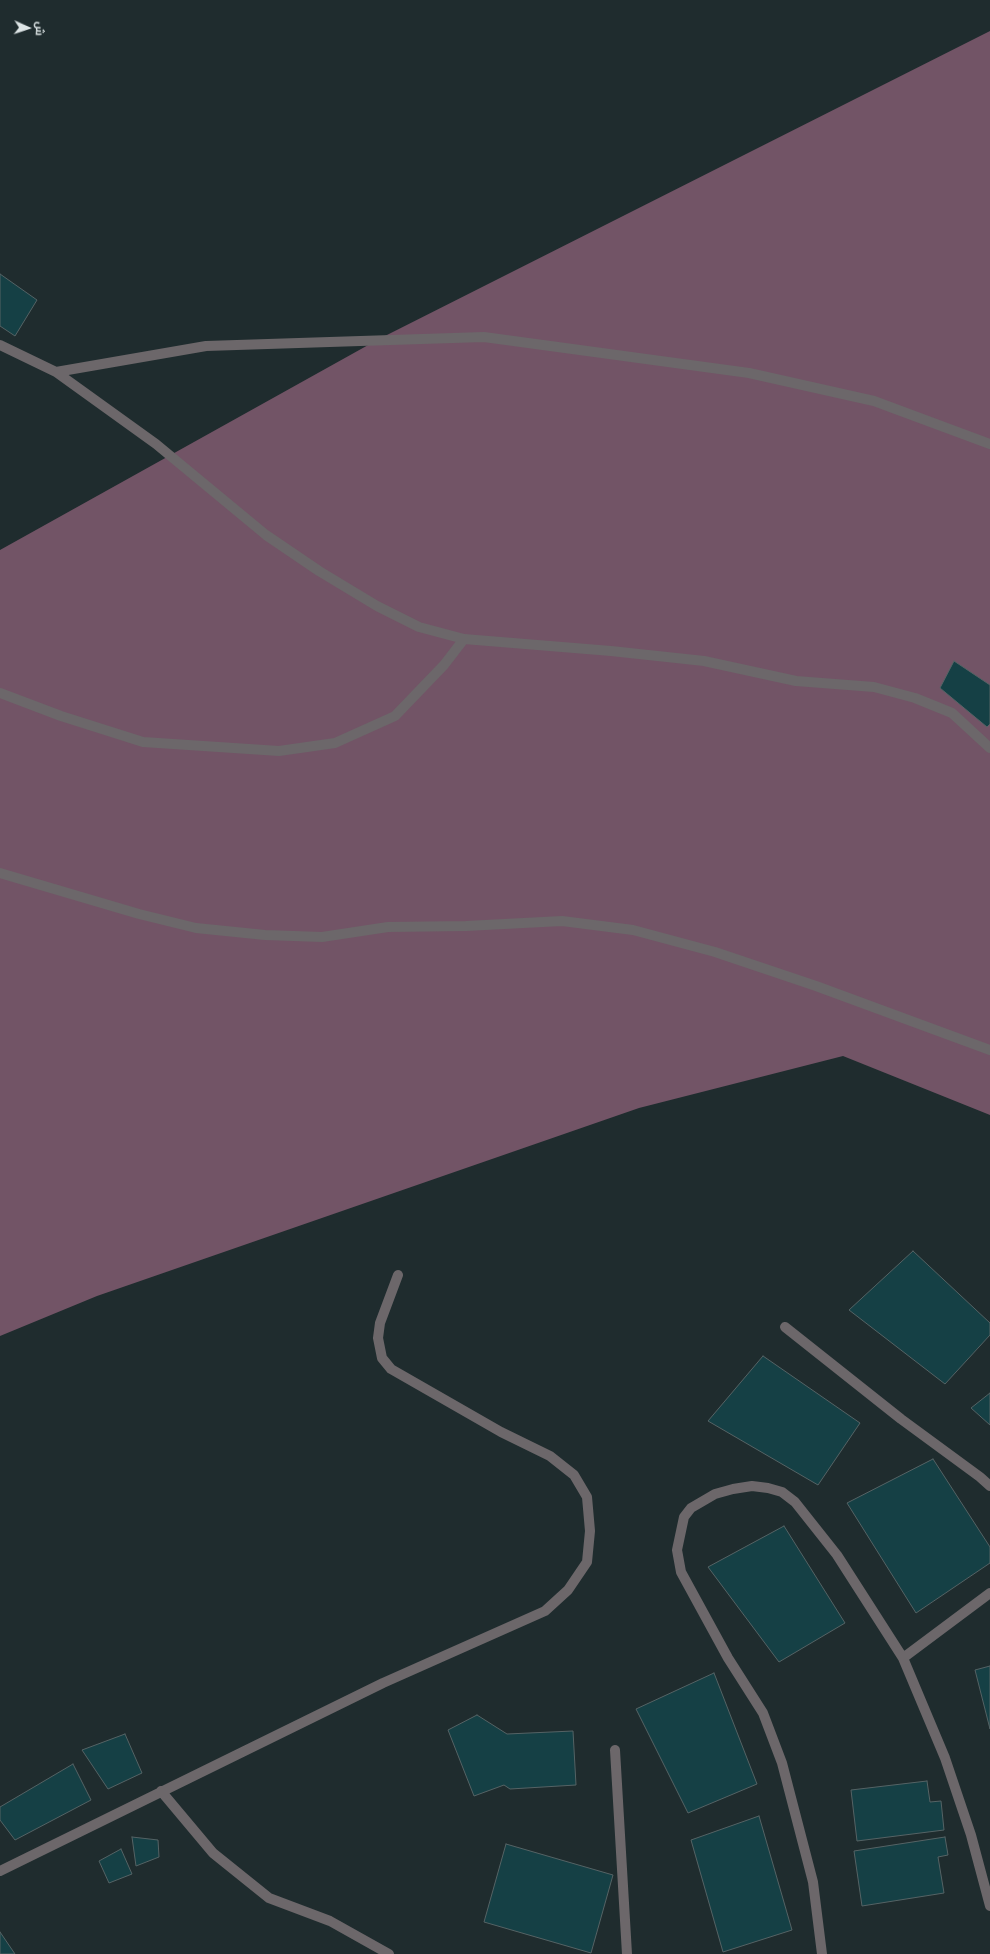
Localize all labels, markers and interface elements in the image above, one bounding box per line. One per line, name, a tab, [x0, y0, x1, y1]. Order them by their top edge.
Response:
north arrow	[8, 8, 48, 48]
text: ش	[33, 21, 48, 36]

